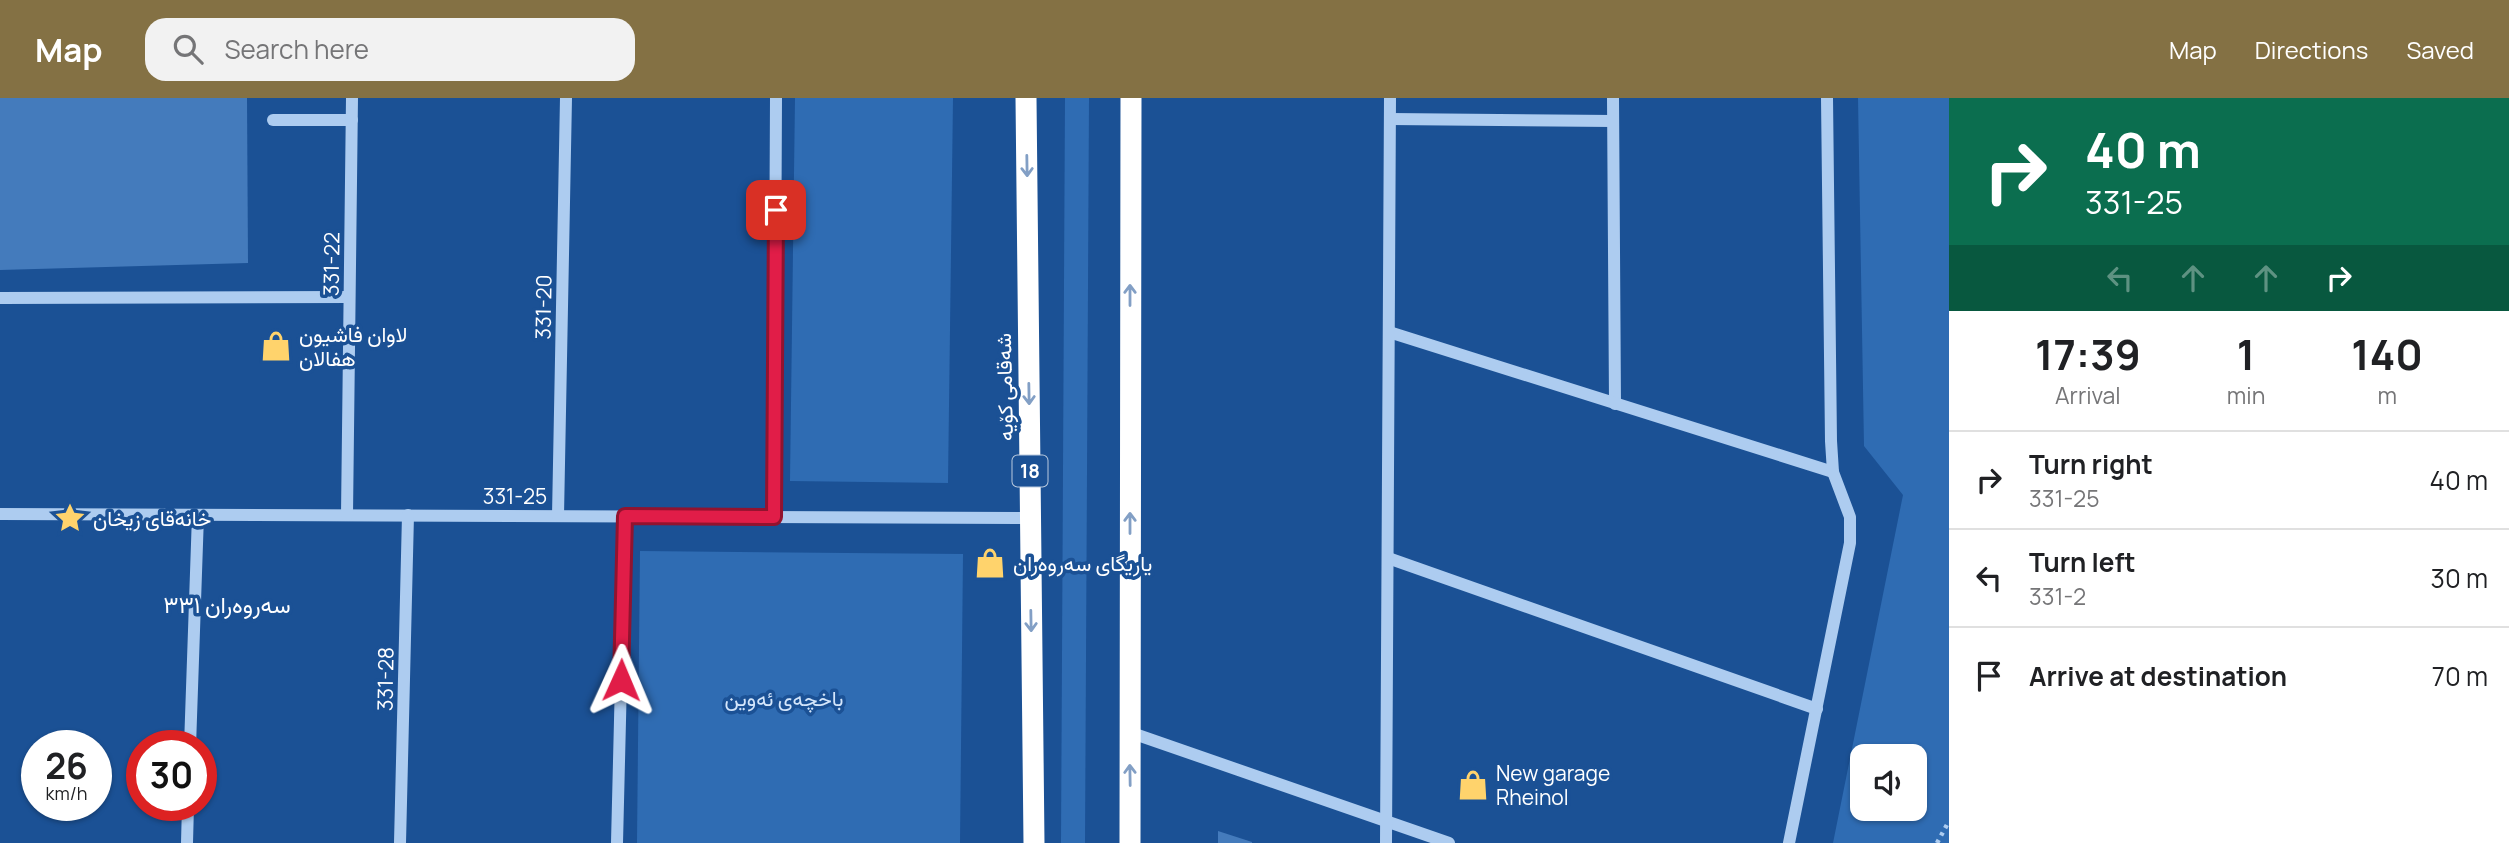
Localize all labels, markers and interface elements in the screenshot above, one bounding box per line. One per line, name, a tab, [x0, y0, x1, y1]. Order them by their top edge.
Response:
search box	[145, 18, 635, 81]
text: Map	[35, 27, 103, 72]
icon: search	[169, 30, 207, 68]
text: Search here	[225, 31, 369, 67]
text: Map	[2169, 33, 2217, 66]
text: Directions	[2255, 33, 2368, 66]
text: Saved	[2406, 33, 2474, 66]
text: 40 m	[2085, 116, 2201, 183]
icon: right	[1970, 126, 2061, 217]
one-way arrow	[1020, 154, 1034, 177]
pin	[746, 180, 806, 240]
text: 331-25	[2085, 180, 2183, 224]
icon: arrive	[757, 191, 795, 229]
street label: 331-22	[316, 232, 346, 296]
icon: left	[2101, 259, 2139, 297]
icon: ahead	[2174, 259, 2212, 297]
icon: ahead	[2247, 259, 2285, 297]
icon: right	[2320, 259, 2358, 297]
street label: 331-20	[528, 274, 558, 340]
one-way arrow	[1123, 284, 1137, 307]
place label: لاوان فاشيون هفالان	[299, 320, 408, 372]
text: 17:39	[2035, 325, 2141, 383]
text: 1	[2237, 325, 2255, 383]
text: 140	[2351, 325, 2423, 383]
shop icon: لاوان فاشيون هفالان	[259, 329, 293, 363]
street label: شەقامی کۆیە	[989, 333, 1019, 441]
text: Arrival	[2055, 379, 2121, 411]
text: min	[2227, 379, 2265, 411]
text: m	[2377, 379, 2397, 411]
one-way arrow	[1022, 382, 1036, 405]
text: Turn right	[2029, 446, 2153, 482]
road number: 18	[1012, 456, 1048, 486]
icon: right	[1970, 461, 2008, 499]
text: 40 m	[2430, 462, 2488, 498]
street label: 331-25	[483, 482, 547, 510]
text: 331-25	[2029, 482, 2099, 514]
place icon: خانەقای زیخان	[53, 501, 87, 535]
place label: خانەقای زیخان	[93, 504, 211, 532]
one-way arrow	[1123, 512, 1137, 535]
text: Turn left	[2029, 544, 2136, 580]
shop icon: یاریگای سەروەران	[973, 546, 1007, 580]
place label: یاریگای سەروەران	[1013, 549, 1152, 577]
icon: left	[1970, 559, 2008, 597]
text: 30 m	[2431, 560, 2488, 596]
text: 331-2	[2029, 580, 2086, 612]
district label: سەروەران ٣٣١	[163, 588, 291, 620]
one-way arrow	[1025, 609, 1038, 632]
position arrow	[584, 643, 658, 717]
street label: 331-28	[370, 647, 400, 711]
icon: arrive	[1970, 657, 2008, 695]
text: Arrive at destination	[2029, 658, 2287, 694]
text: 70 m	[2432, 658, 2488, 694]
park label: باخچەی ئەوین	[724, 684, 844, 713]
speed limit sign: 30	[126, 730, 217, 821]
text: 26	[45, 742, 88, 790]
map controls	[1850, 744, 1927, 821]
button: sound	[1850, 744, 1927, 821]
place label: New garage Rheinol	[1496, 759, 1610, 811]
one-way arrow	[1123, 764, 1136, 787]
shop icon: New garage Rheinol	[1456, 768, 1490, 802]
text: km/h	[46, 781, 87, 805]

